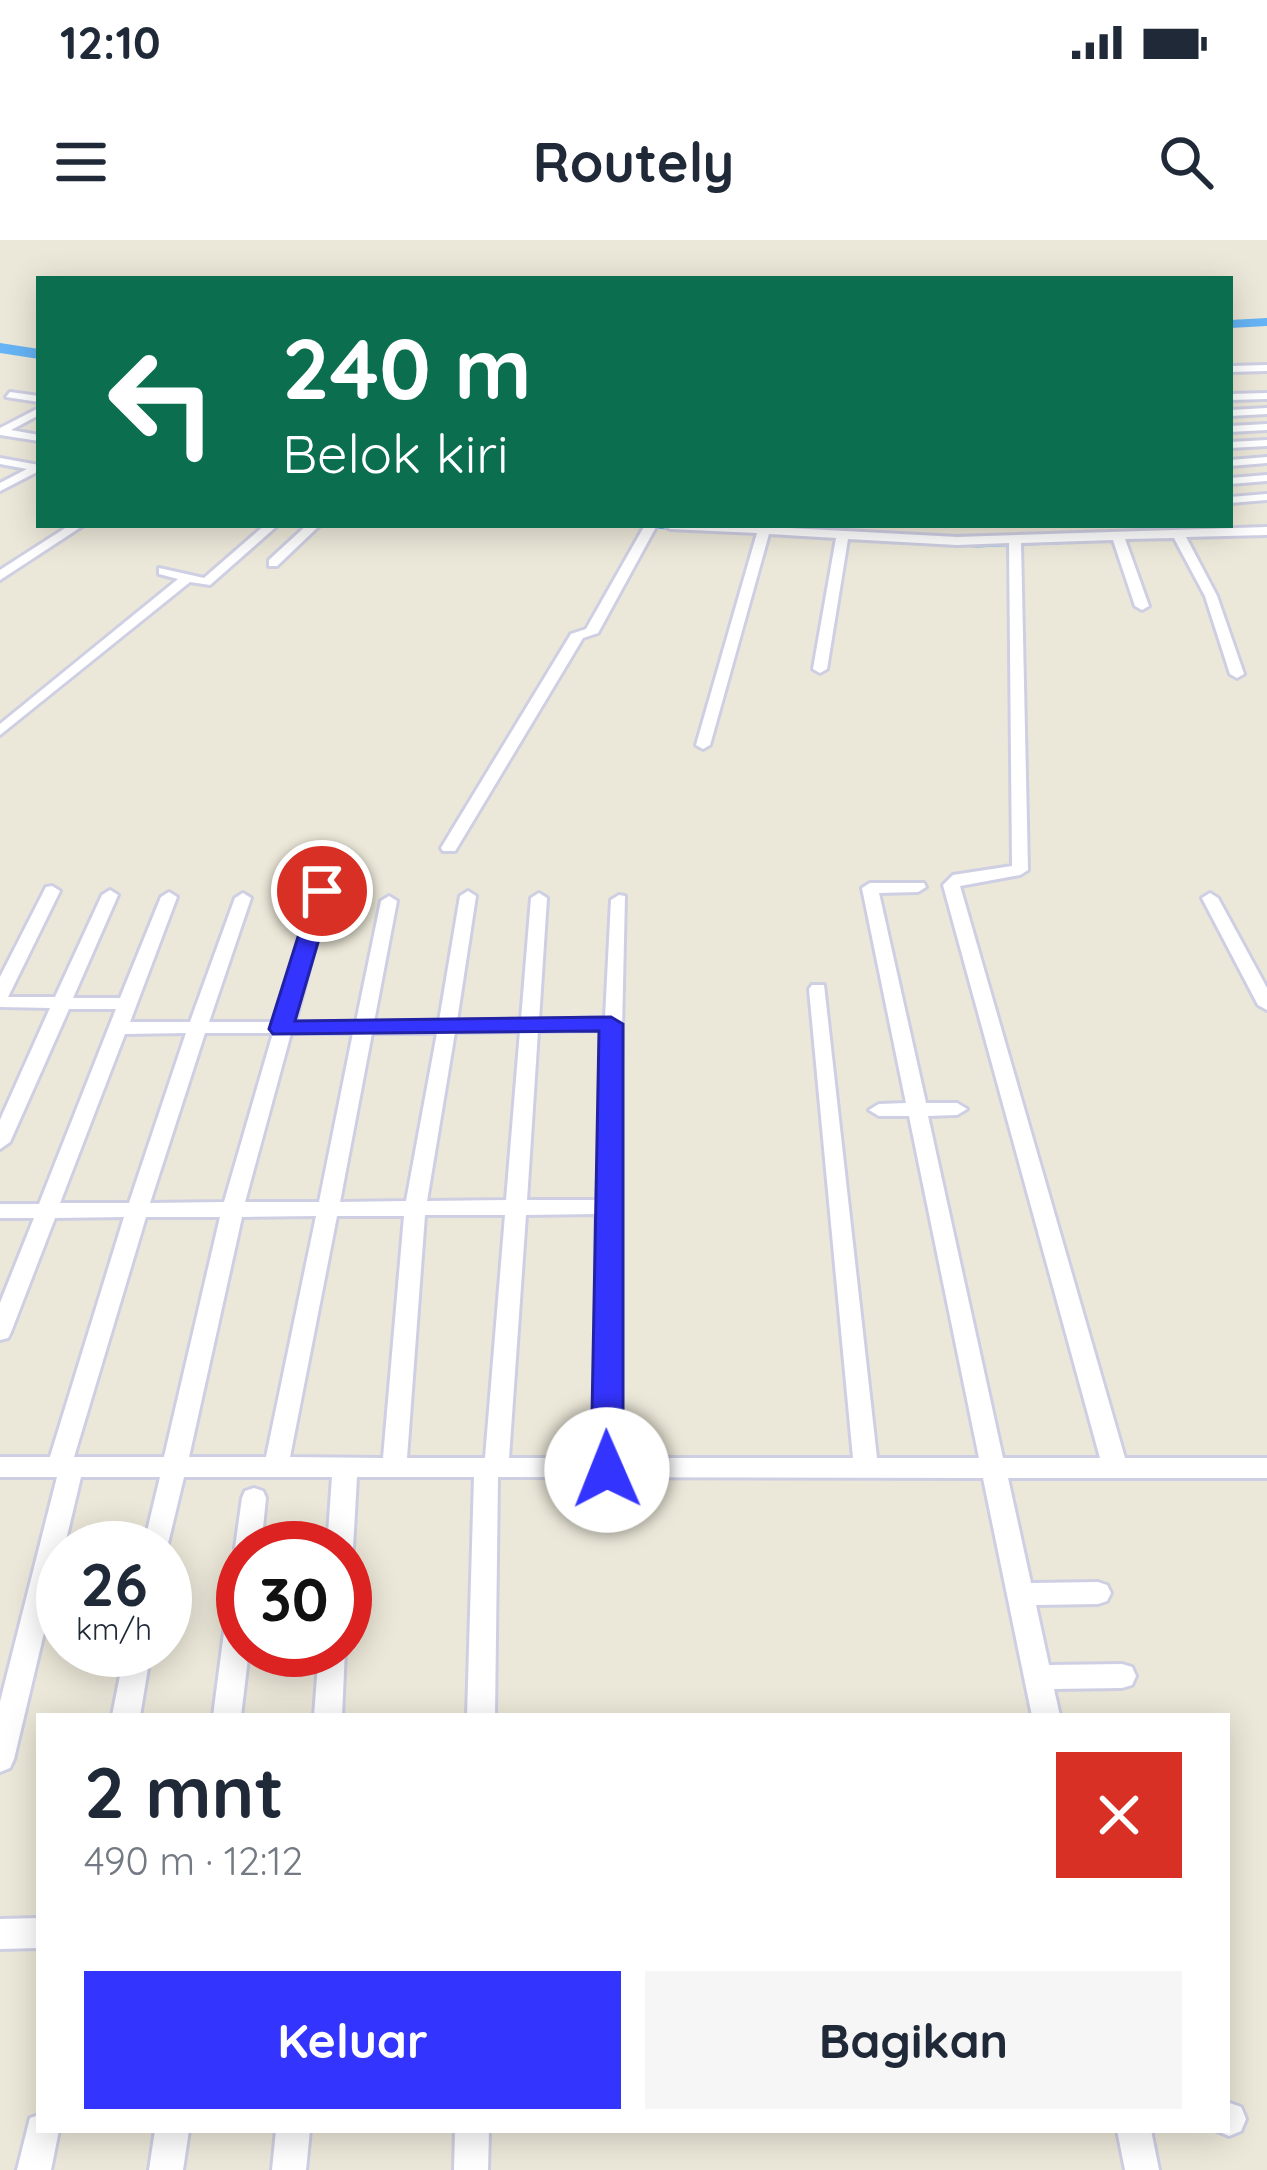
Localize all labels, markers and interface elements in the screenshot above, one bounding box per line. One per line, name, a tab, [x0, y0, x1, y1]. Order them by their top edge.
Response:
text: 12:10	[60, 14, 161, 70]
text: Routely	[533, 128, 734, 196]
icon: menu	[48, 129, 114, 195]
icon: search	[1153, 129, 1219, 195]
text: 240 m	[282, 315, 532, 420]
icon: left	[84, 324, 240, 480]
text: Belok kiri	[282, 419, 509, 487]
pin	[271, 840, 373, 942]
icon: arrive	[289, 858, 355, 924]
position arrow	[544, 1407, 670, 1533]
speed limit sign: 30	[216, 1521, 372, 1677]
text: 26	[80, 1546, 148, 1621]
text: km/h	[76, 1610, 152, 1648]
text: 2 mnt	[84, 1746, 284, 1836]
button: close	[1056, 1752, 1182, 1878]
text: 490 m · 12:12	[84, 1836, 303, 1885]
button: Keluar	[84, 1971, 621, 2109]
button: Bagikan	[645, 1971, 1182, 2109]

